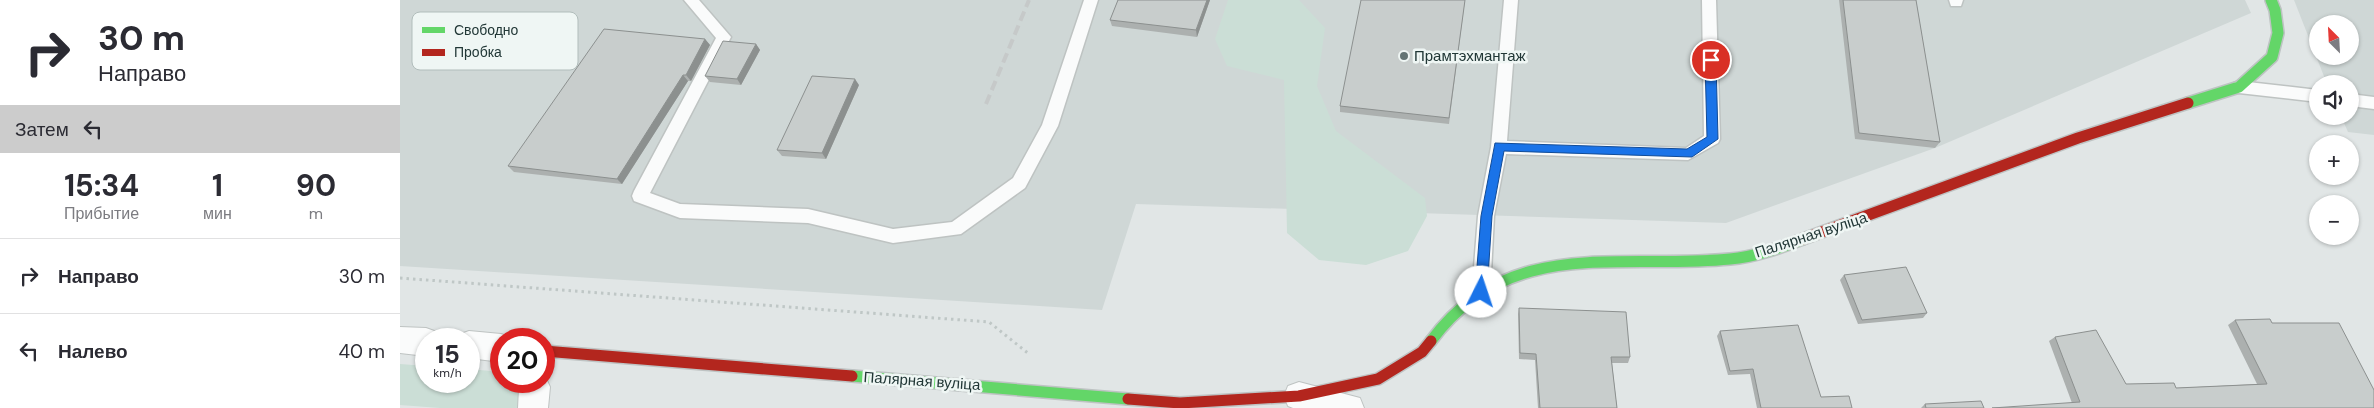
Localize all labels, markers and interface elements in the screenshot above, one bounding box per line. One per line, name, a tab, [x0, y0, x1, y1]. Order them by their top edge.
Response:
legend	[412, 12, 578, 70]
text: 30 m	[98, 15, 185, 61]
north arrow	[2309, 15, 2359, 65]
map controls	[2309, 15, 2359, 245]
icon: right	[15, 20, 80, 85]
text: Свободно	[454, 21, 519, 39]
pin	[1690, 39, 1732, 81]
text: Пробка	[454, 43, 502, 61]
place label: Прамтэхмантаж	[1414, 46, 1526, 66]
icon: arrive	[1697, 46, 1725, 74]
marker: Прамтэхмантаж	[1398, 50, 1410, 62]
text: Направо	[98, 59, 186, 88]
button: sound	[2309, 75, 2359, 125]
icon: left	[79, 115, 107, 143]
text: Затем	[15, 117, 69, 142]
button: +	[2309, 135, 2359, 185]
text: 15:34	[64, 166, 139, 205]
text: 1	[212, 166, 223, 205]
text: 90	[296, 166, 336, 205]
button: −	[2309, 195, 2359, 245]
text: Прибытие	[64, 203, 139, 224]
text: мин	[203, 203, 232, 224]
text: m	[309, 203, 323, 224]
street label: Палярная вуліца	[1752, 207, 1870, 263]
icon: right	[15, 262, 43, 290]
text: Направо	[58, 264, 139, 289]
text: 30 m	[339, 264, 385, 289]
position arrow	[1454, 265, 1506, 317]
speed limit sign: 20	[490, 328, 555, 393]
icon: left	[15, 337, 43, 365]
text: 15	[435, 338, 460, 371]
text: Налево	[58, 339, 128, 364]
text: 40 m	[338, 339, 385, 364]
text: km/h	[433, 365, 462, 381]
street label: Палярная вуліца	[863, 367, 982, 395]

